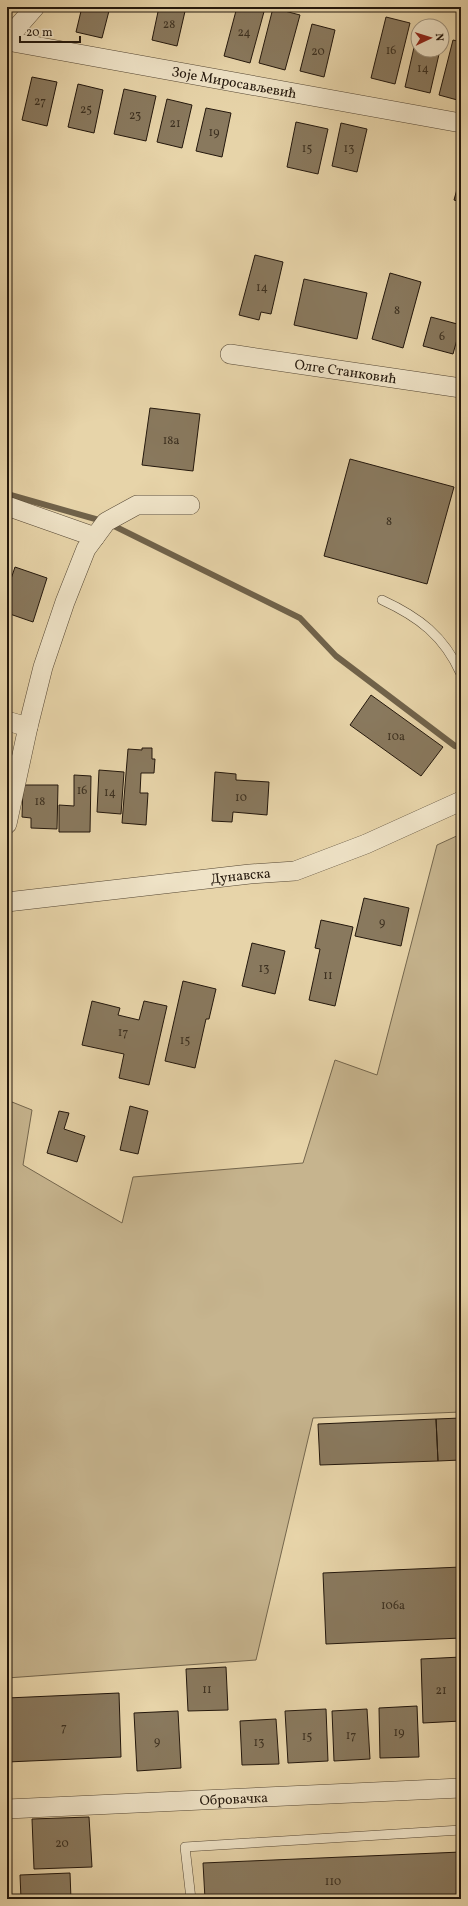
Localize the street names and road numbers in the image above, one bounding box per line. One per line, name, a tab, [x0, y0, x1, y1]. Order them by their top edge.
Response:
street label: Зоје Миросављевић	[170, 63, 298, 104]
street label: Олге Станковић	[293, 356, 398, 389]
street label: Дунавска	[209, 865, 271, 889]
street label: Обровачка	[199, 1789, 269, 1811]

